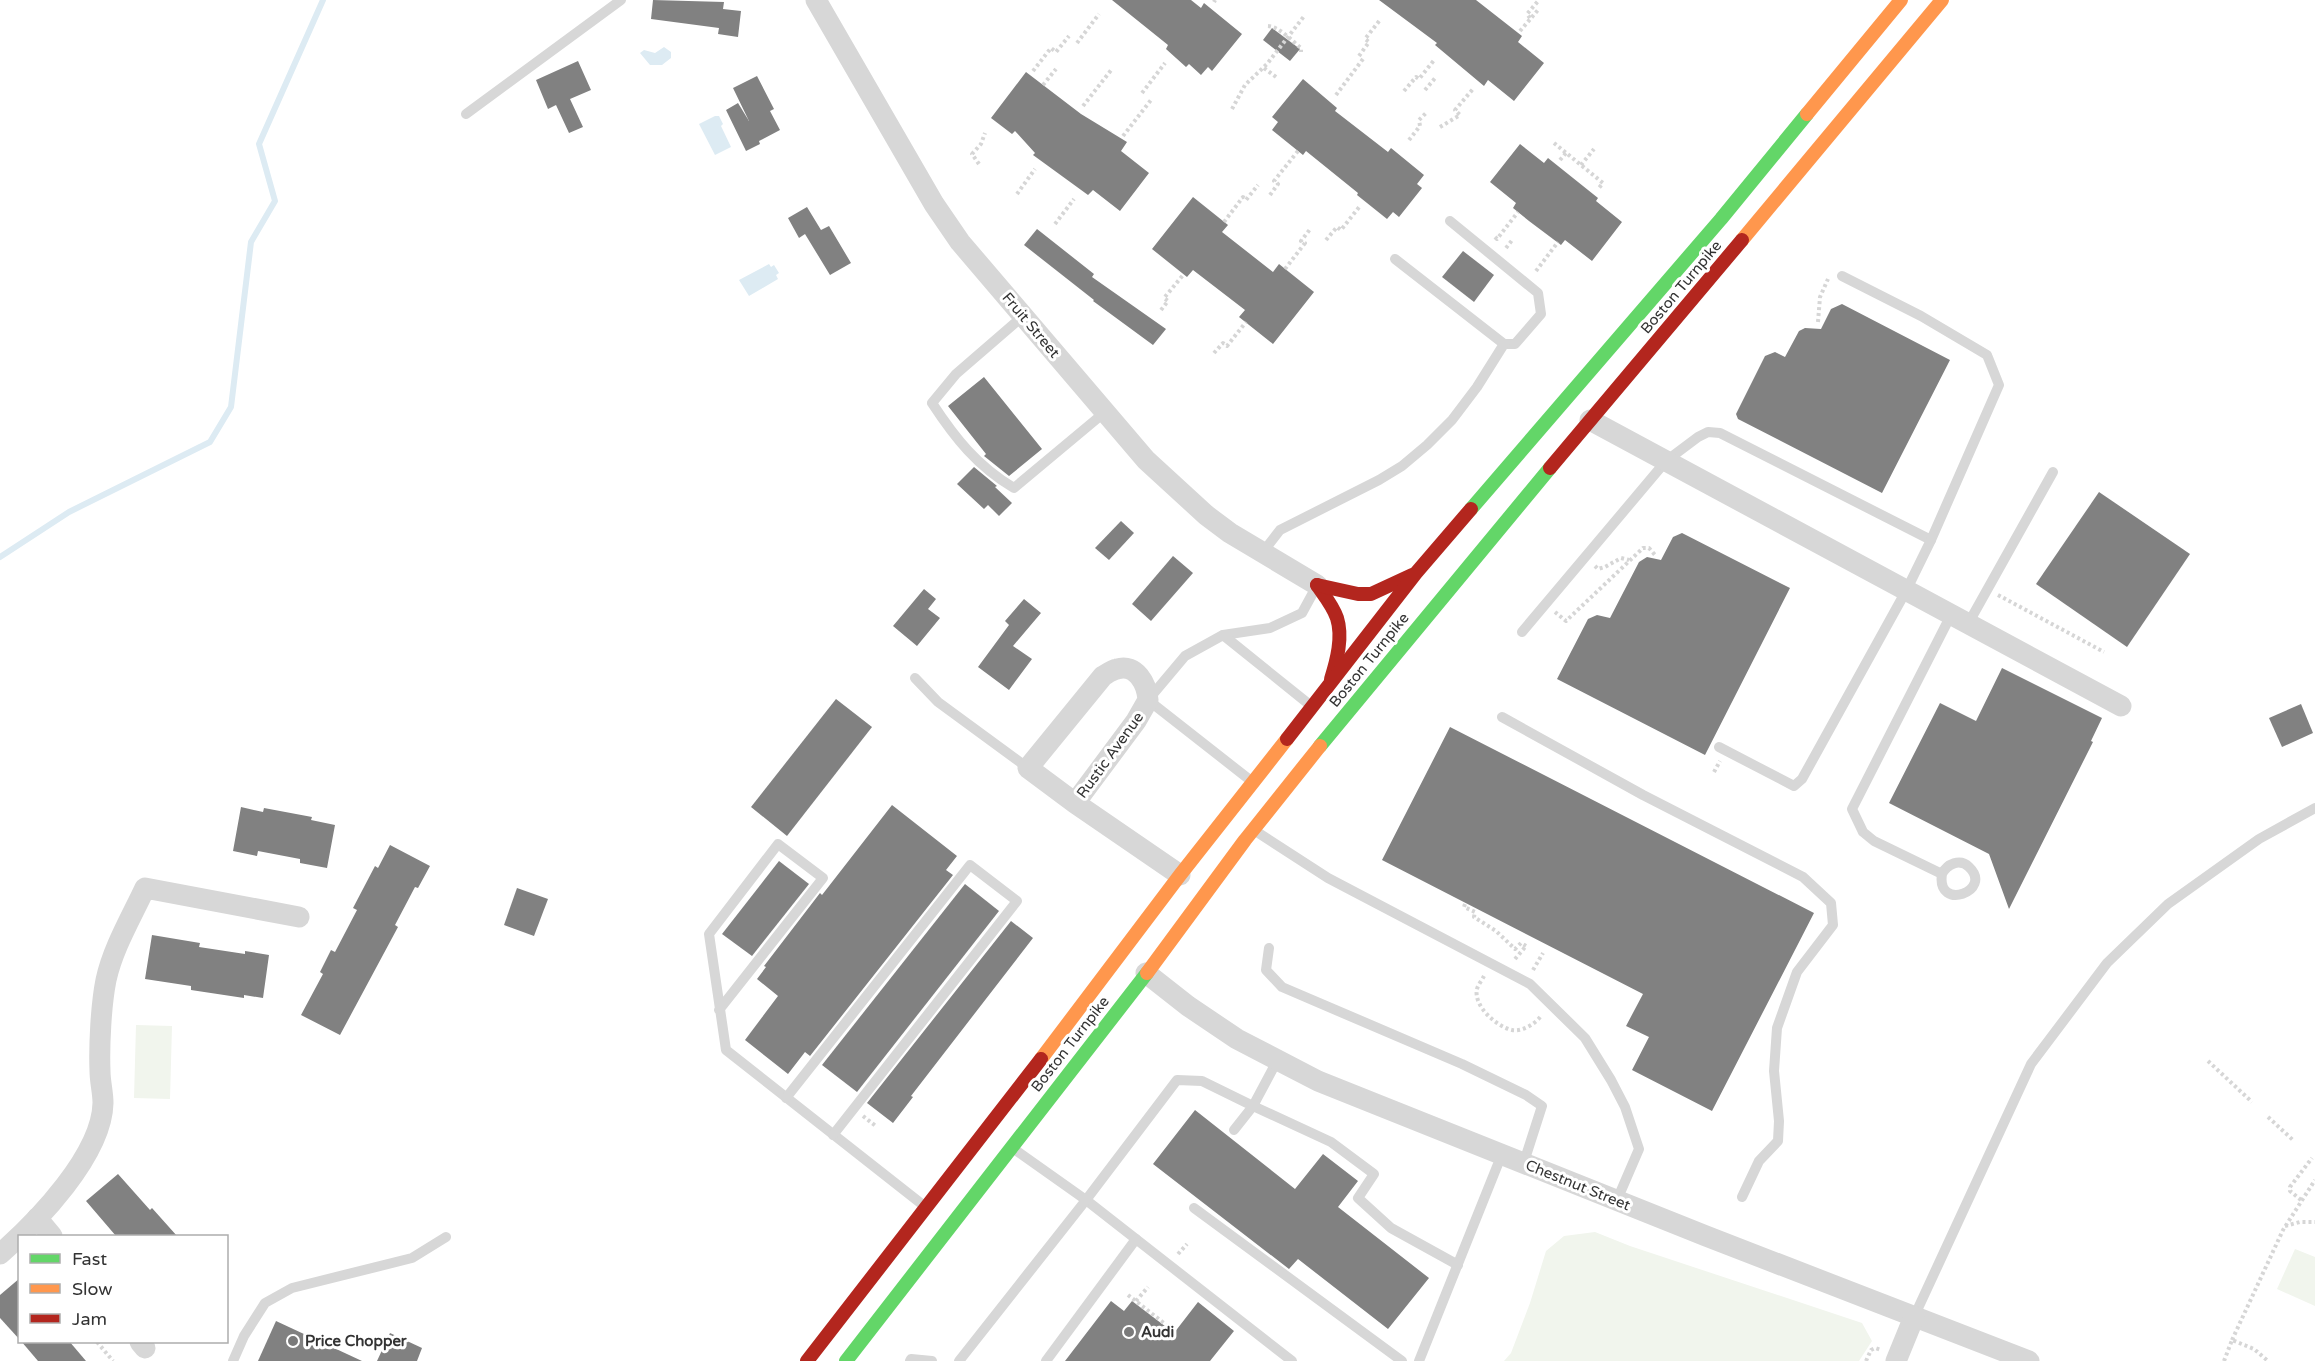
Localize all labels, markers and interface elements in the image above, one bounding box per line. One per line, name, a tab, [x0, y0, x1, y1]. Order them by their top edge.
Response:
street label: Boston Turnpike	[1637, 237, 1725, 337]
street label: Fruit Street	[998, 289, 1064, 362]
street label: Boston Turnpike	[1325, 609, 1413, 711]
street label: Rustic Avenue	[1073, 708, 1147, 802]
street label: Boston Turnpike	[1027, 993, 1113, 1095]
street label: Chestnut Street	[1523, 1156, 1633, 1214]
legend	[18, 1235, 228, 1343]
text: Fast	[72, 1248, 107, 1270]
text: Slow	[72, 1278, 113, 1300]
text: Jam	[72, 1308, 107, 1330]
place label: Audi	[1141, 1323, 1174, 1341]
marker: Audi	[1122, 1325, 1136, 1339]
place label: Price Chopper	[305, 1332, 407, 1351]
marker: Price Chopper	[286, 1334, 300, 1348]

